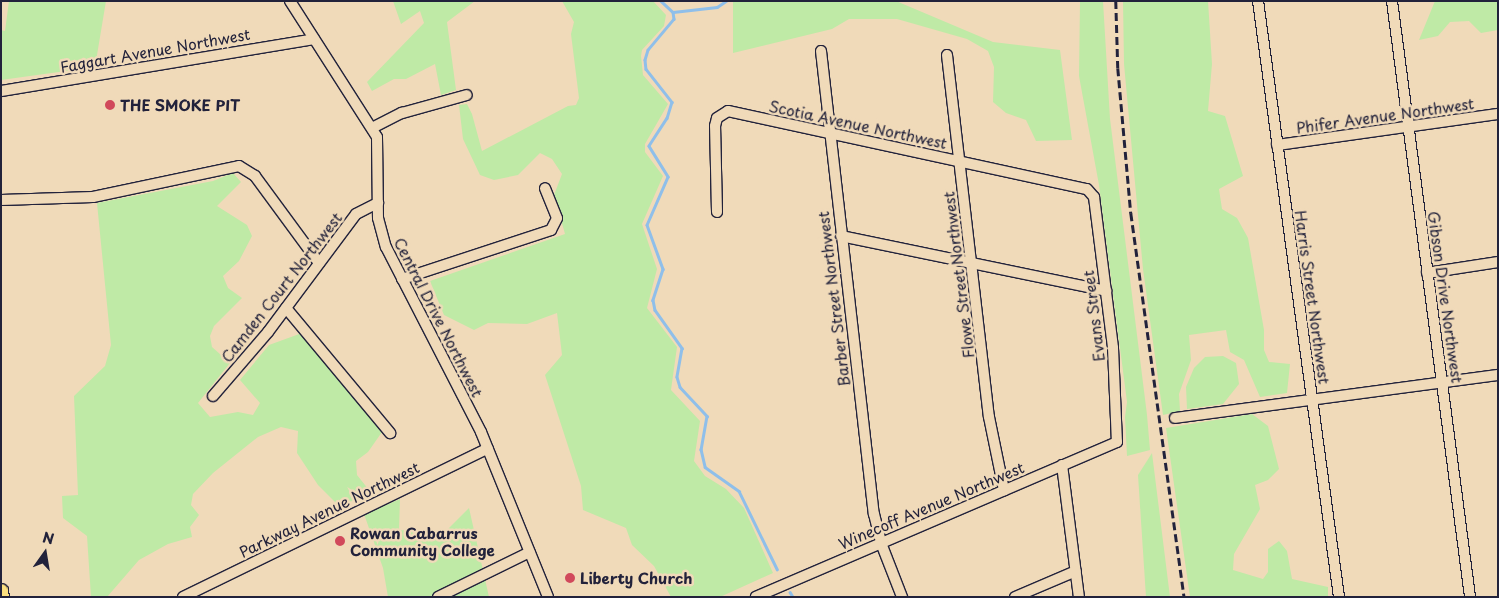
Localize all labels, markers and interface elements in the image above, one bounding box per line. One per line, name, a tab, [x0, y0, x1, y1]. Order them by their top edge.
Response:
street label: Faggart Avenue Northwest	[59, 24, 251, 76]
street label: Phifer Avenue Northwest	[1295, 94, 1475, 136]
place label: THE SMOKE PIT	[120, 96, 242, 114]
street label: Scotia Avenue Northwest	[767, 96, 949, 152]
marker: THE SMOKE PIT	[104, 99, 116, 111]
street label: Flowe Street Northwest	[939, 190, 977, 360]
street label: Camden Court Northwest	[217, 208, 345, 366]
street label: Barber Street Northwest	[813, 209, 853, 389]
street label: Harris Street Northwest	[1292, 209, 1334, 385]
street label: Gibson Drive Northwest	[1425, 210, 1467, 384]
street label: Central Drive Northwest	[391, 234, 487, 400]
street label: Evans Street	[1079, 270, 1107, 362]
street label: Parkway Avenue Northwest	[236, 457, 422, 561]
street label: Winecoff Avenue Northwest	[835, 458, 1027, 552]
place label: Rowan Cabarrus Community College	[350, 523, 496, 558]
text: N	[41, 526, 56, 549]
north arrow	[20, 528, 70, 578]
marker: Rowan Cabarrus Community College	[334, 535, 346, 547]
place label: Liberty Church	[580, 569, 693, 587]
marker: Liberty Church	[564, 572, 576, 584]

